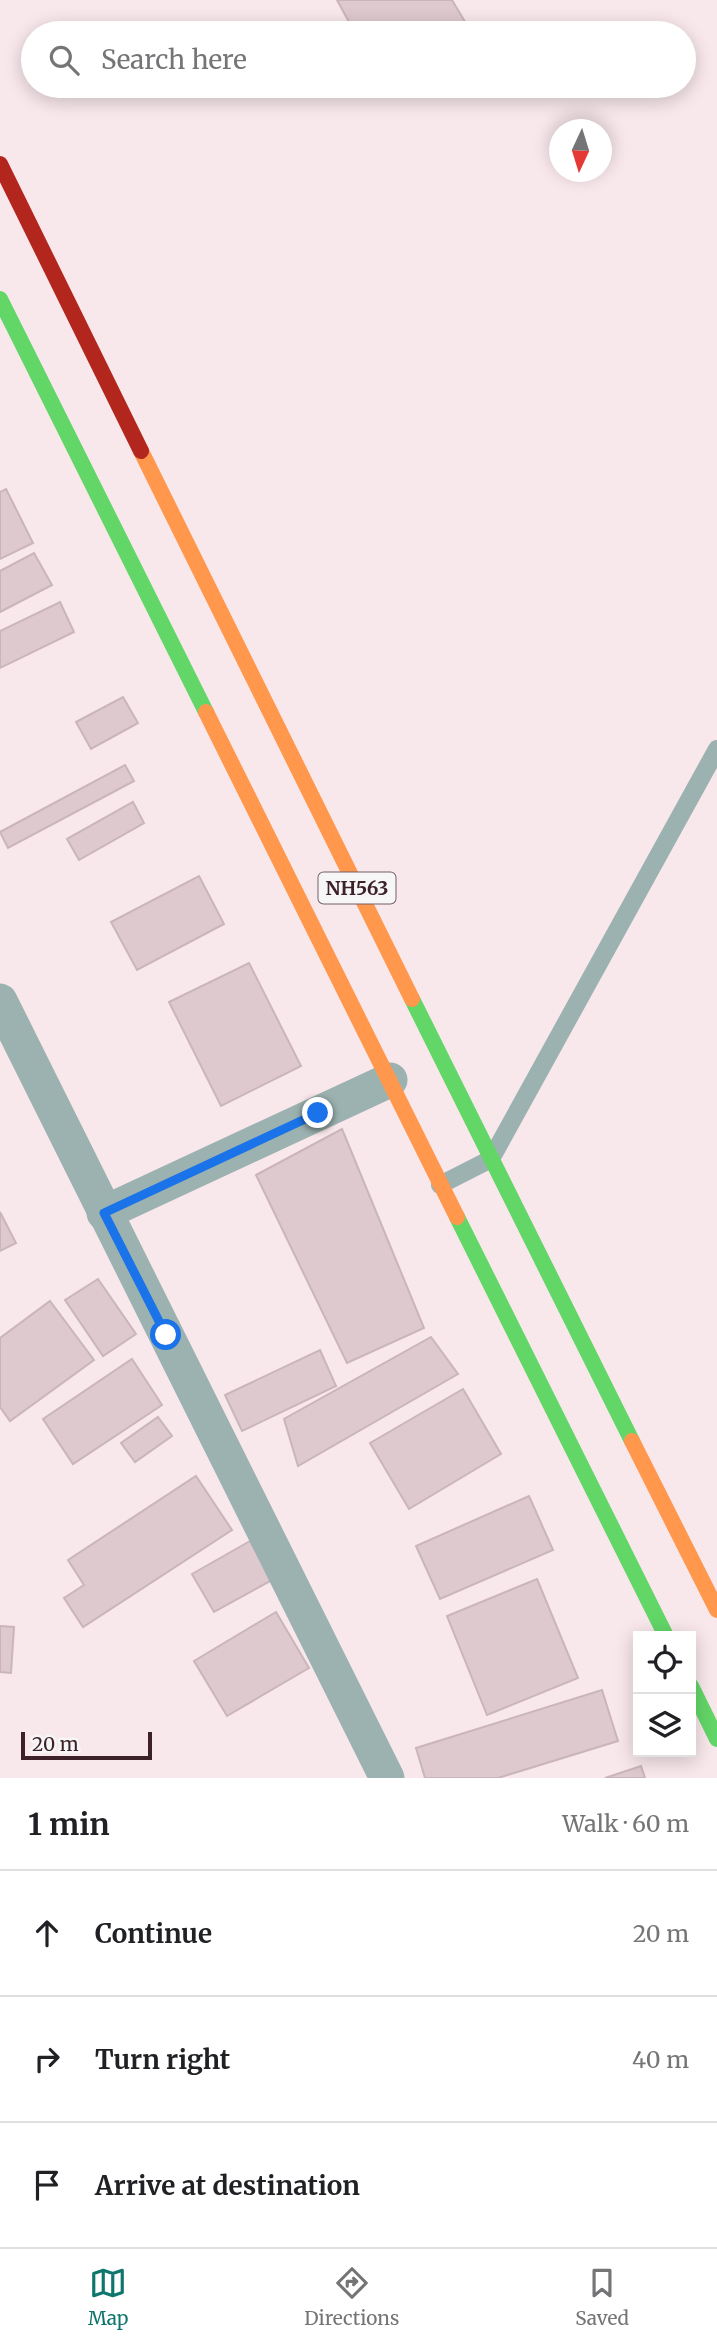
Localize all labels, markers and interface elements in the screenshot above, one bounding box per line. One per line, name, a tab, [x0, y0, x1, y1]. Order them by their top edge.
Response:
search box	[21, 21, 696, 98]
icon: search	[45, 41, 83, 79]
text: Search here	[101, 43, 247, 76]
north arrow	[549, 119, 612, 182]
road number: NH563	[318, 873, 396, 904]
route end	[302, 1097, 333, 1128]
route start	[150, 1319, 181, 1350]
map controls	[633, 1631, 696, 1757]
button: locate	[633, 1631, 696, 1694]
button: layers	[633, 1694, 696, 1757]
scale bar	[21, 1729, 152, 1761]
text: 20 m	[32, 1732, 79, 1756]
text: 1 min	[28, 1805, 110, 1843]
text: Walk · 60 m	[562, 1809, 689, 1838]
icon: ahead	[28, 1914, 66, 1952]
text: Continue	[95, 1917, 212, 1950]
text: 20 m	[633, 1919, 689, 1948]
icon: right	[28, 2040, 66, 2078]
text: Turn right	[95, 2043, 230, 2076]
text: 40 m	[632, 2045, 689, 2074]
icon: arrive	[28, 2166, 66, 2204]
text: Arrive at destination	[95, 2169, 360, 2202]
tab: Map	[88, 2264, 128, 2330]
tab: Directions	[304, 2264, 399, 2330]
tab: Saved	[575, 2264, 629, 2330]

